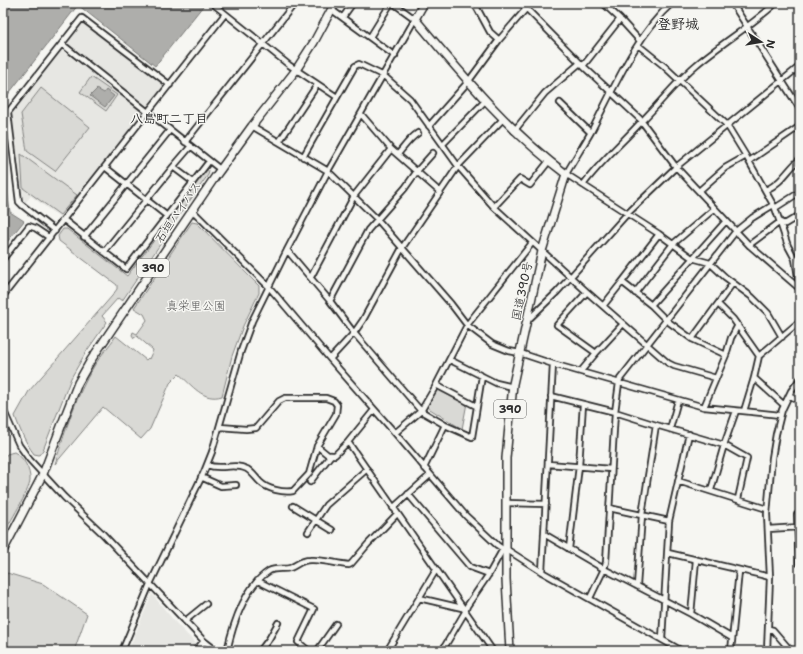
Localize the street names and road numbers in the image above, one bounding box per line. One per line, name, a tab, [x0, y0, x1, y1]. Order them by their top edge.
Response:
street label: 石垣バイパス	[151, 178, 205, 246]
road number: 390	[137, 259, 169, 277]
street label: 国道390号	[508, 260, 536, 322]
road number: 390	[494, 400, 526, 418]

